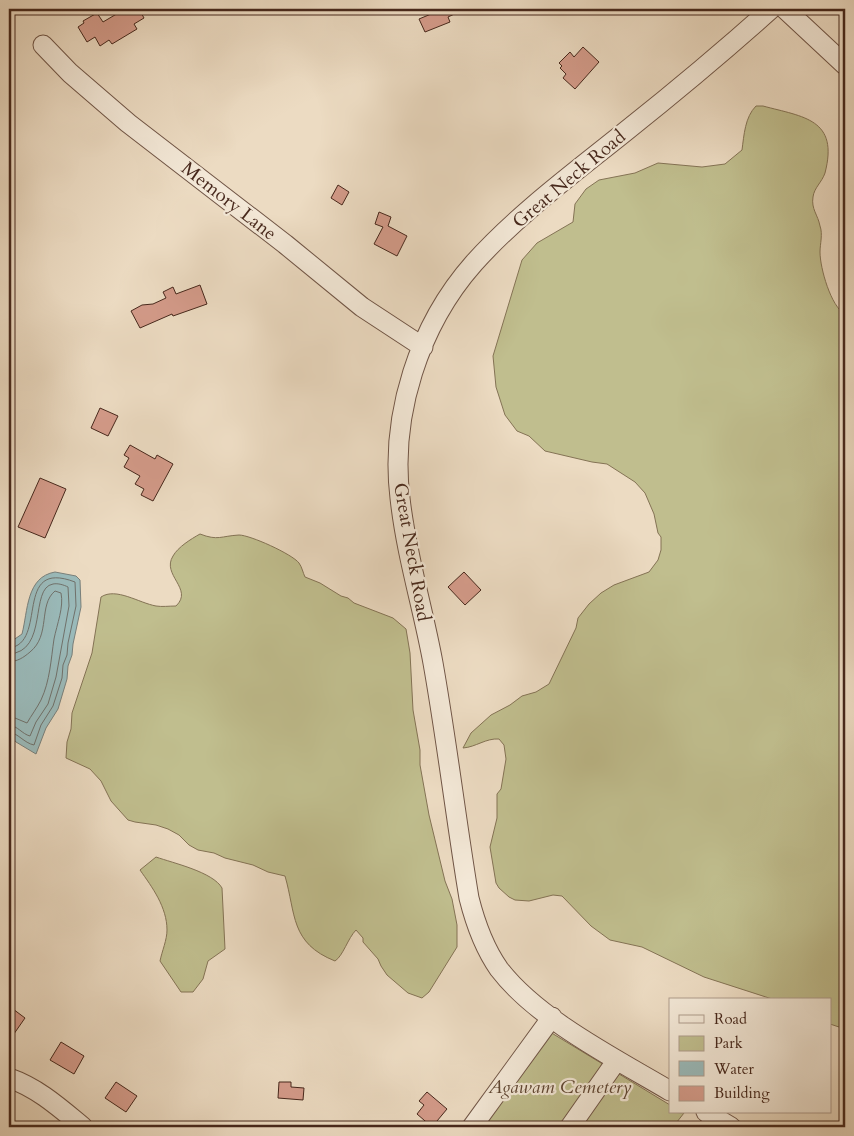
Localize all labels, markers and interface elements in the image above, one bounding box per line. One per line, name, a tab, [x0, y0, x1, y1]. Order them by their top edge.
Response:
street label: Great Neck Road	[507, 124, 631, 234]
street label: Memory Lane	[176, 156, 282, 246]
street label: Great Neck Road	[387, 481, 437, 623]
legend	[669, 998, 832, 1114]
text: Road	[714, 1009, 747, 1029]
text: Park	[714, 1033, 743, 1053]
text: Water	[713, 1059, 755, 1079]
park label: Agawam Cemetery	[488, 1074, 631, 1100]
text: Building	[714, 1083, 770, 1103]

